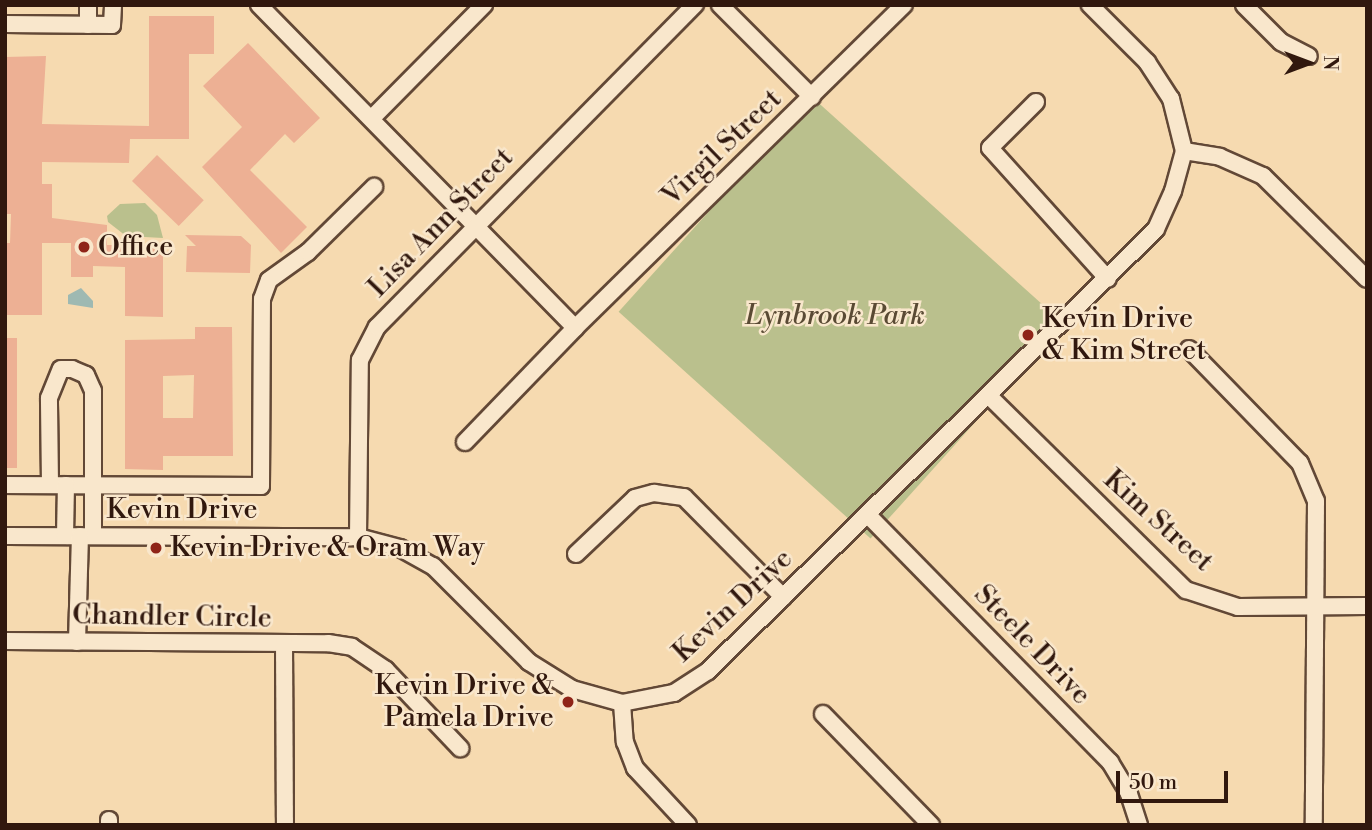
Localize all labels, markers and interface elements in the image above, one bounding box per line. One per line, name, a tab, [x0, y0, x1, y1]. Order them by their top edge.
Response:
north arrow	[1274, 28, 1344, 98]
text: N	[1318, 55, 1342, 71]
street label: Virgil Street	[655, 83, 789, 213]
street label: Lisa Ann Street	[361, 141, 521, 305]
place label: Office	[98, 230, 173, 264]
marker: Office	[76, 239, 92, 255]
park label: Lynbrook Park	[745, 299, 925, 333]
place label: Kevin Drive & Kim Street	[1042, 302, 1206, 368]
marker: Kevin Drive & Kim Street	[1020, 327, 1036, 343]
street label: Kim Street	[1096, 463, 1220, 579]
street label: Kevin Drive	[106, 493, 258, 527]
place label: Kevin Drive & Oram Way	[170, 531, 485, 565]
marker: Kevin Drive & Oram Way	[148, 540, 164, 556]
street label: Kevin Drive	[666, 542, 800, 670]
street label: Steele Drive	[967, 578, 1097, 712]
street label: Chandler Circle	[72, 598, 272, 636]
place label: Kevin Drive & Pamela Drive	[375, 669, 554, 735]
marker: Kevin Drive & Pamela Drive	[560, 694, 576, 710]
scale bar	[1120, 756, 1232, 800]
text: 50 m	[1129, 770, 1177, 796]

